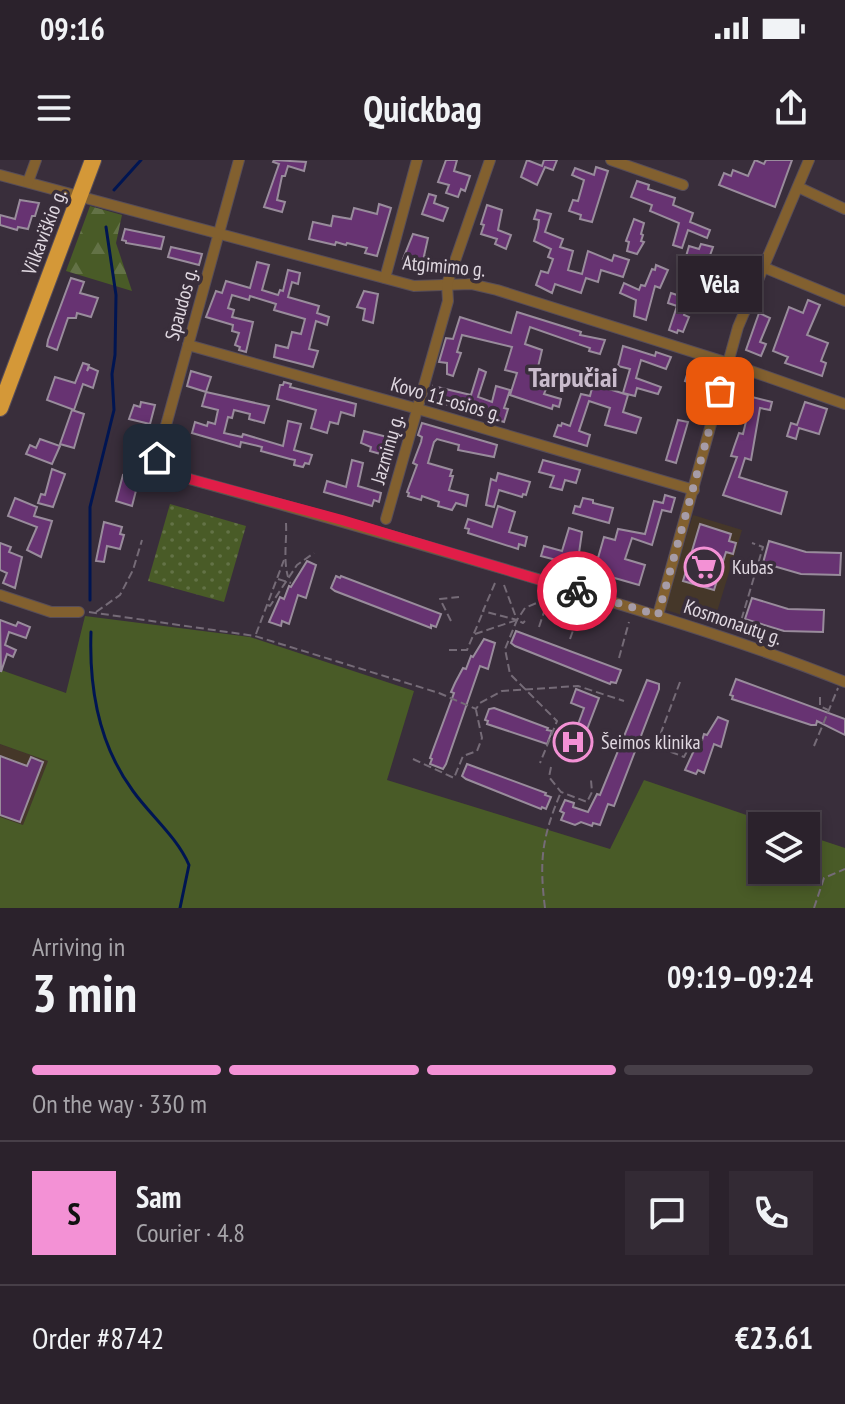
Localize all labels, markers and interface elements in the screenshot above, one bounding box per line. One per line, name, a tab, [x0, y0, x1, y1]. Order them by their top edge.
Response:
text: 09:16	[40, 9, 105, 48]
text: Quickbag	[363, 85, 482, 132]
icon: menu	[32, 86, 76, 130]
icon: share	[769, 86, 813, 130]
street label: Vilkaviškio g.	[15, 185, 72, 280]
street label: Atgimimo g.	[402, 249, 486, 283]
callout: Vėla	[678, 255, 762, 311]
street label: Spaudos g.	[159, 265, 203, 343]
text: Vėla	[700, 267, 740, 300]
pin	[686, 357, 754, 425]
district label: Tarpučiai	[528, 358, 618, 395]
icon: bag	[698, 369, 742, 413]
street label: Kovo 11-osios g.	[388, 371, 504, 427]
street label: Jazminų g.	[364, 411, 409, 488]
pin	[123, 424, 191, 492]
icon: home	[135, 436, 179, 480]
supermarket icon: Kubas	[683, 546, 725, 588]
courier	[537, 551, 617, 631]
place label: Kubas	[732, 554, 774, 580]
icon: bike	[555, 569, 599, 613]
street label: Kosmonautų g.	[680, 593, 786, 651]
hospital icon: Šeimos klinika	[552, 721, 594, 763]
place label: Šeimos klinika	[601, 729, 700, 755]
map controls	[748, 812, 820, 884]
button: layers	[748, 812, 820, 884]
text: Arriving in	[32, 930, 125, 963]
text: 09:19–09:24	[667, 957, 813, 996]
text: 3 min	[32, 959, 137, 1026]
text: On the way · 330 m	[32, 1087, 207, 1120]
button: chat	[625, 1171, 709, 1255]
button: phone	[729, 1171, 813, 1255]
text: Sam	[136, 1177, 181, 1216]
text: S	[67, 1194, 81, 1233]
text: Courier · 4.8	[136, 1216, 245, 1249]
text: Order #8742	[32, 1318, 164, 1357]
text: €23.61	[735, 1318, 813, 1357]

